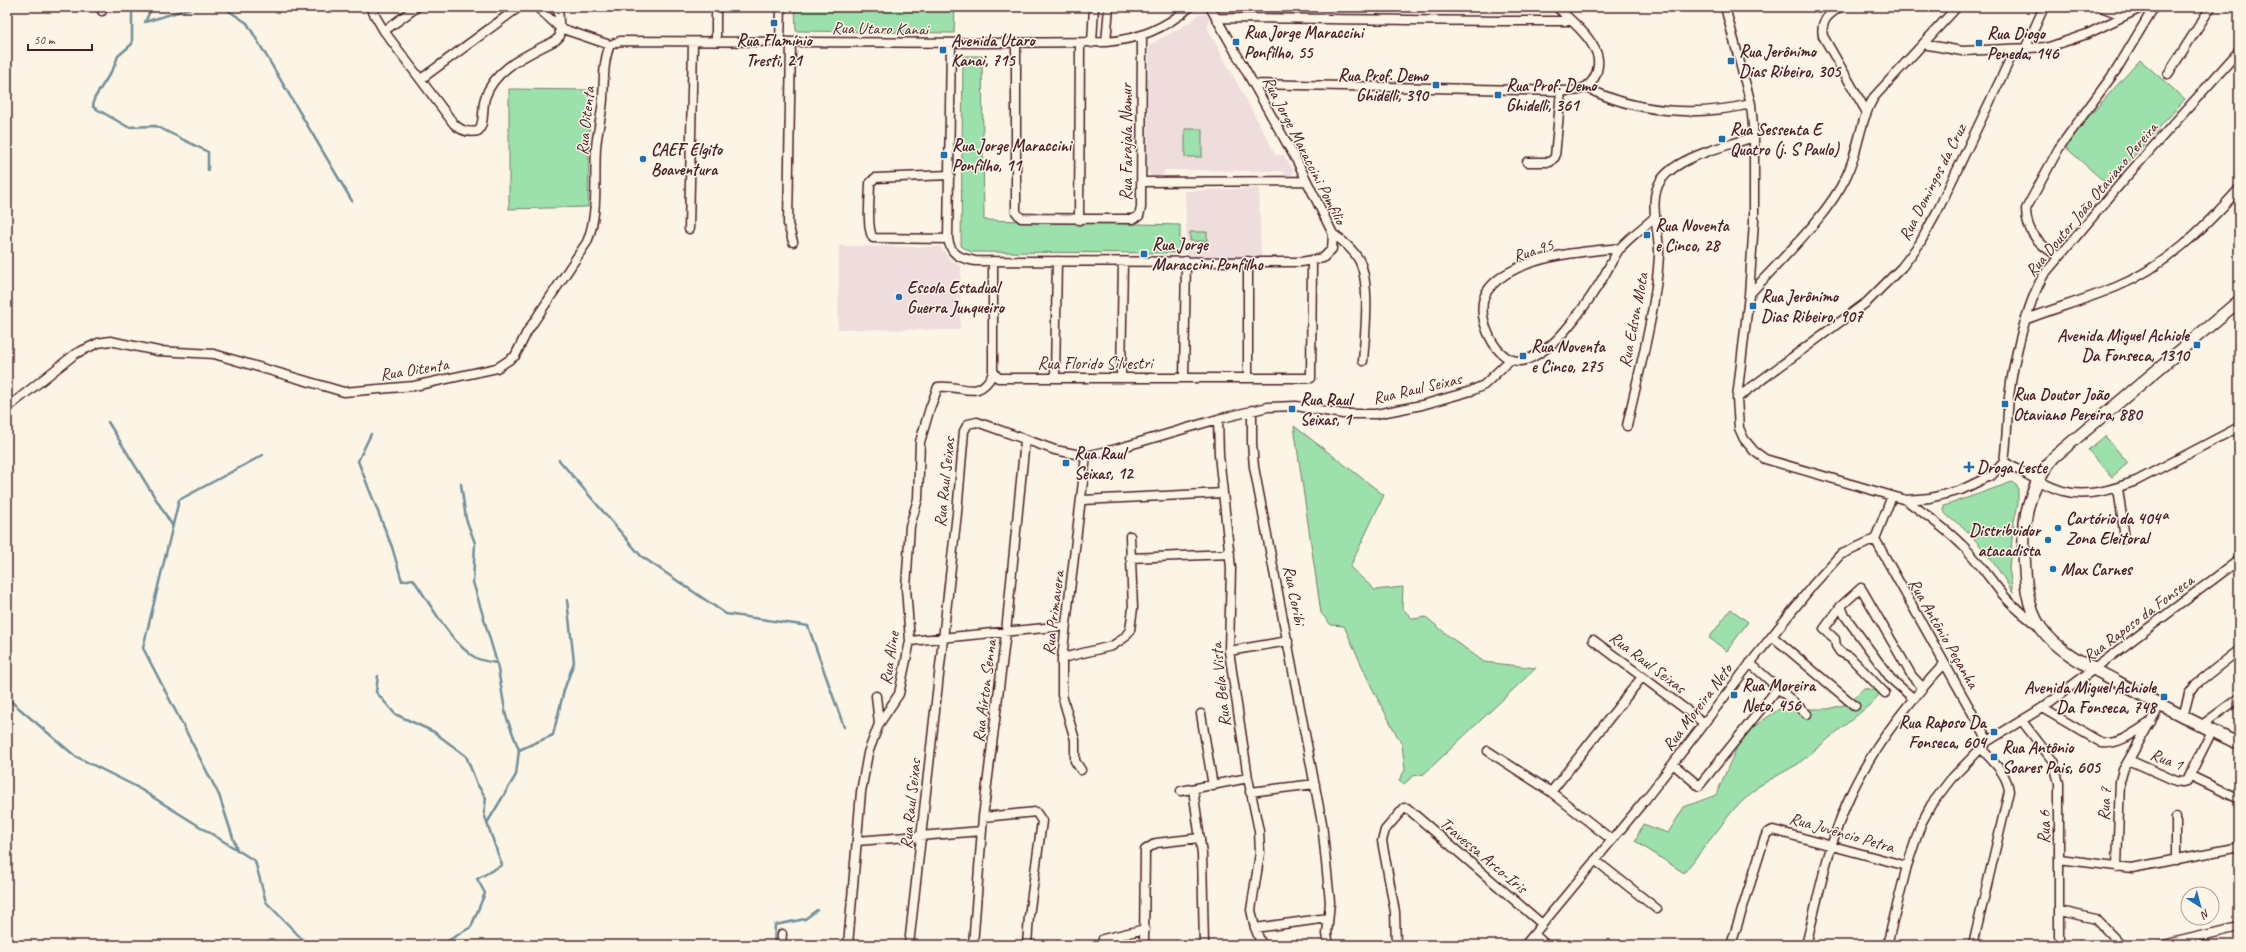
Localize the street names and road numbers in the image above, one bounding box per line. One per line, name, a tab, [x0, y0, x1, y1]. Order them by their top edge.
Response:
street label: Rua Utaro Kanai	[832, 17, 930, 40]
street label: Rua Jorge Maraccini Pomfilio	[1258, 72, 1352, 230]
street label: Rua Farajala Namur	[1116, 81, 1137, 201]
street label: Rua Oitenta	[571, 85, 600, 156]
street label: Rua Doutor João Otaviano Pereira	[2021, 116, 2163, 281]
street label: Rua Domingos da Cruz	[1894, 119, 1972, 244]
street label: Rua 95	[1510, 234, 1557, 267]
street label: Rua Edson Mota	[1614, 270, 1653, 369]
street label: Rua Florido Silvestri	[1038, 353, 1154, 374]
street label: Rua Oitenta	[379, 354, 451, 385]
street label: Rua Raul Seixas	[1371, 368, 1466, 409]
street label: Rua Raul Seixas	[929, 434, 960, 528]
street label: Rua Coribi	[1278, 564, 1311, 628]
street label: Rua Primavera	[1038, 568, 1069, 656]
street label: Rua Raposo da Fonseca	[2079, 569, 2199, 667]
street label: Rua Antônio Peçanha	[1904, 575, 1984, 693]
street label: Rua Raul Seixas	[1605, 627, 1692, 699]
street label: Rua Aline	[875, 629, 904, 686]
street label: Rua Aírton Senna	[968, 637, 1001, 744]
street label: Rua Bela Vista	[1205, 640, 1235, 728]
street label: Rua Moreira Neto	[1658, 658, 1738, 755]
street label: Rua 1	[2147, 744, 2187, 776]
street label: Rua Raul Seixas	[895, 756, 926, 850]
street label: Rua 7	[2093, 785, 2116, 821]
street label: Rua Juvêncio Petra	[1787, 808, 1898, 858]
street label: Rua 6	[2034, 809, 2055, 844]
street label: Travessa Arco-Iris	[1436, 813, 1533, 899]

